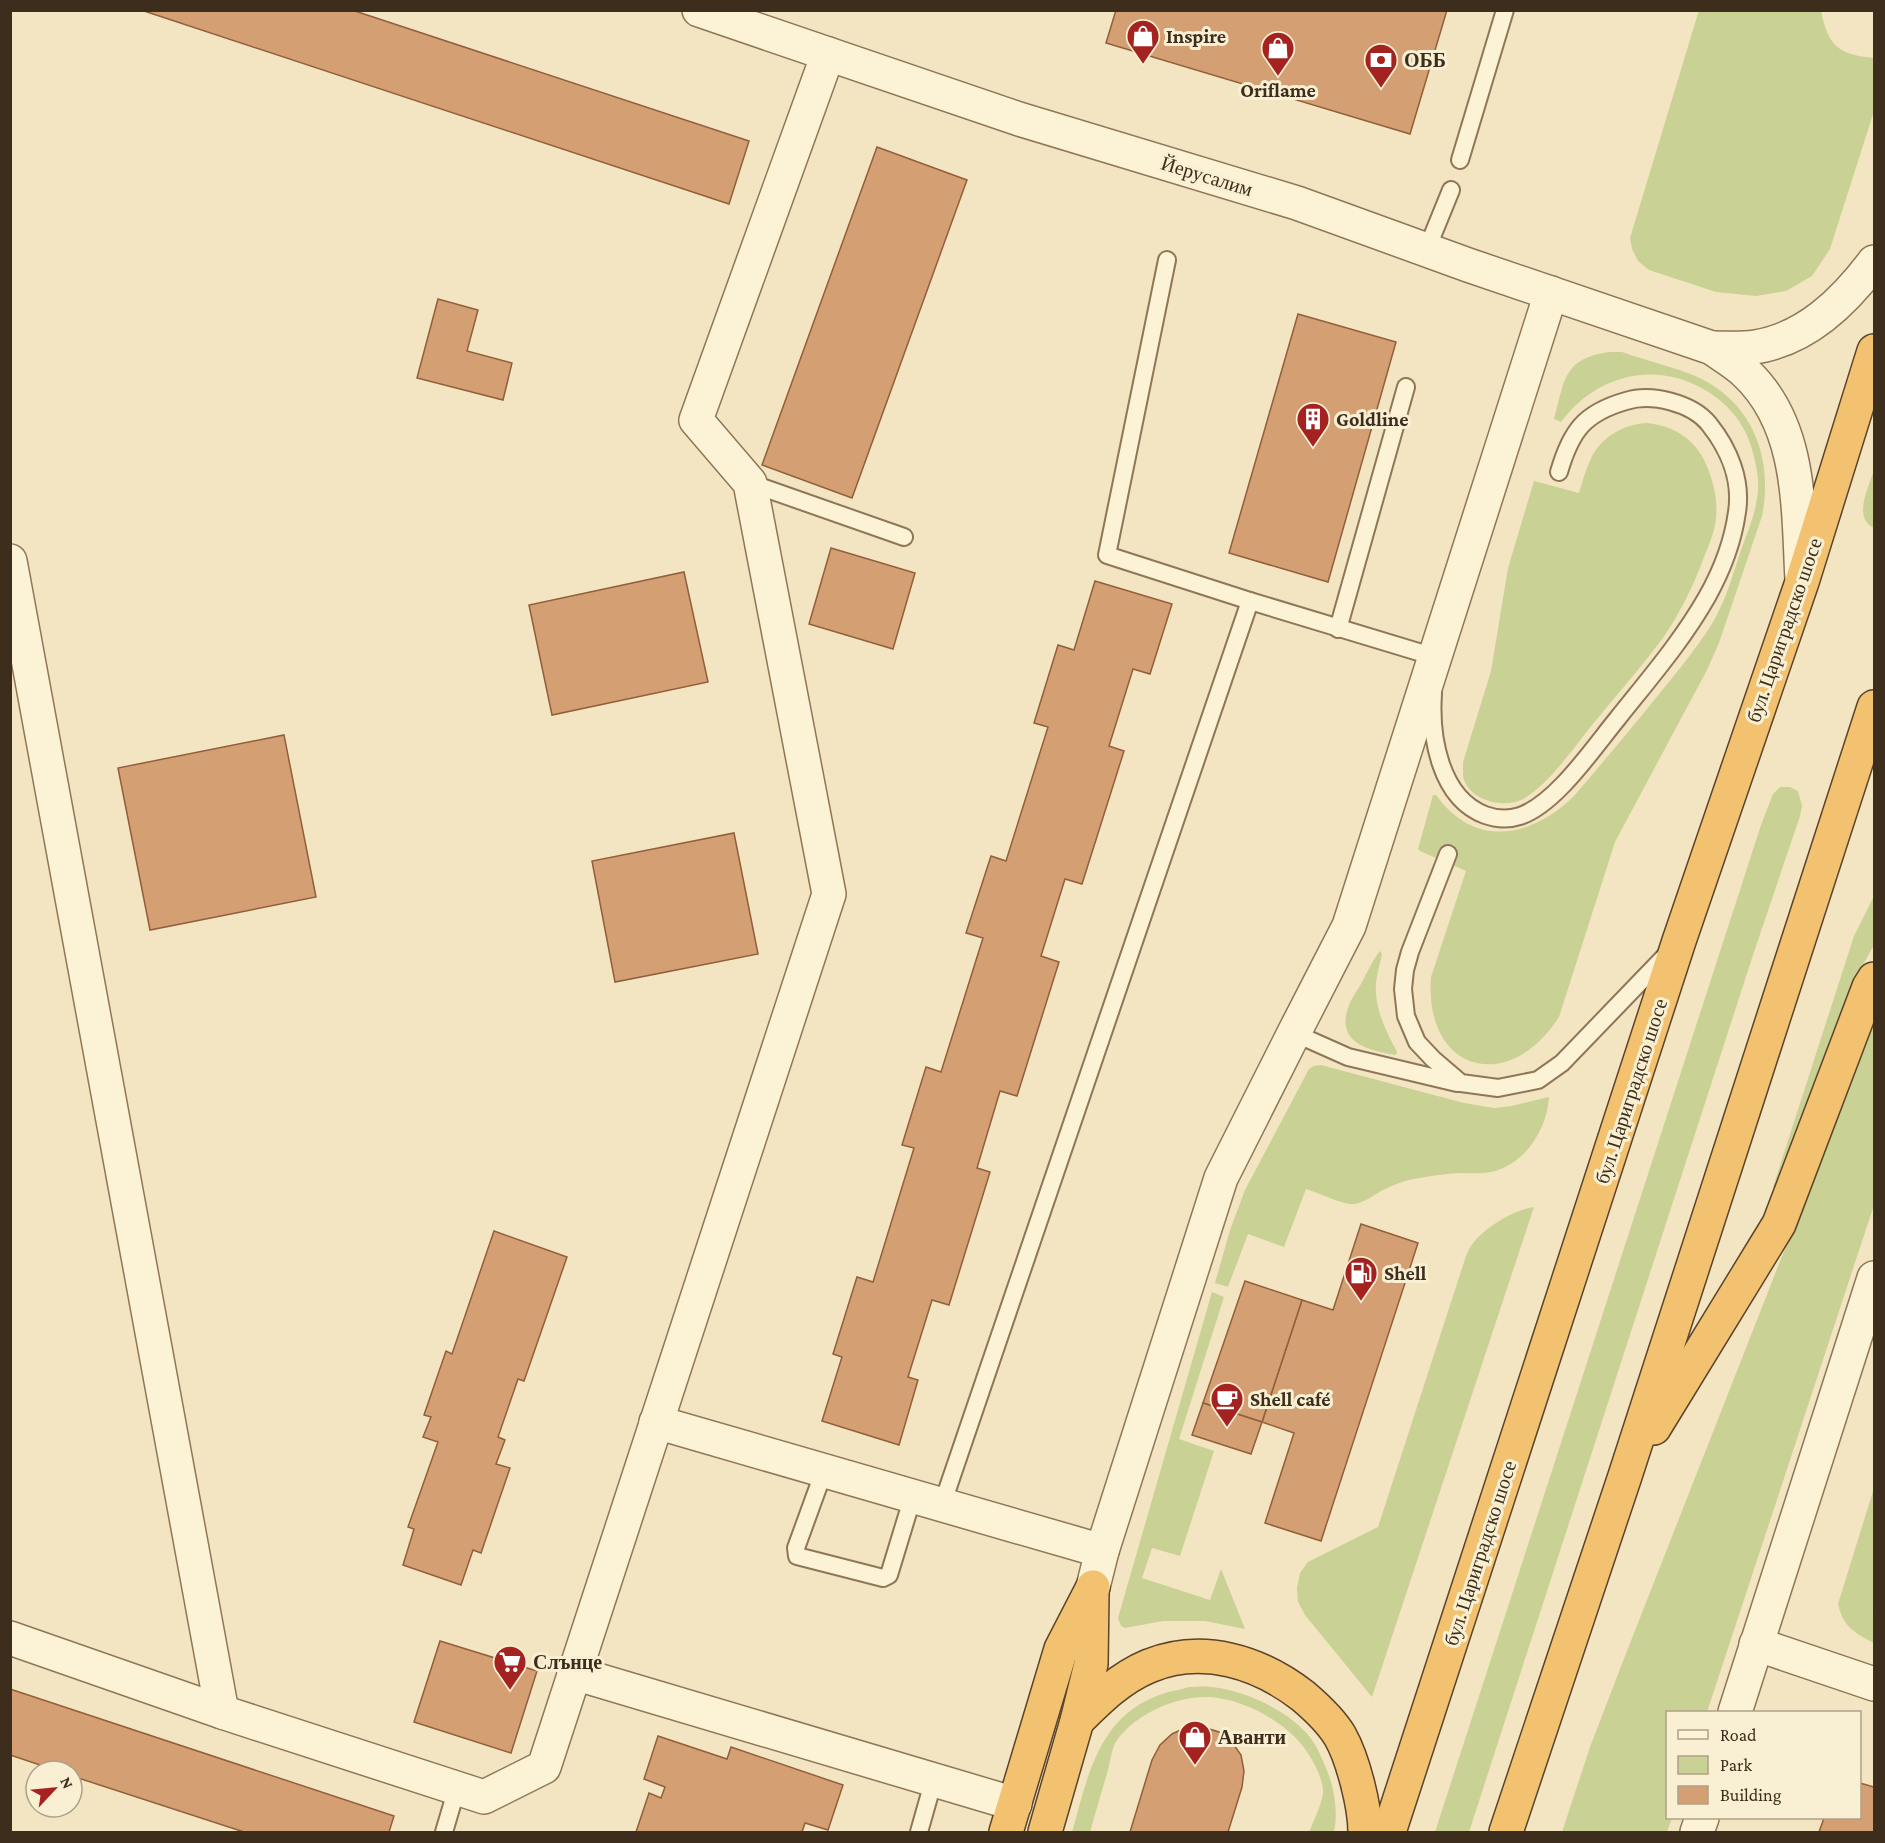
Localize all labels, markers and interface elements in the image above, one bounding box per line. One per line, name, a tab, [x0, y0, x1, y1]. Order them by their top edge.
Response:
shop icon: Inspire	[1125, 18, 1161, 65]
place label: Inspire	[1166, 25, 1226, 47]
shop icon: Oriflame	[1260, 30, 1296, 77]
bank icon: ОББ	[1363, 42, 1399, 89]
place label: ОББ	[1404, 49, 1446, 71]
place label: Oriflame	[1240, 79, 1316, 101]
street label: Йерусалим	[1158, 152, 1256, 201]
building icon: Goldline	[1295, 401, 1331, 448]
place label: Goldline	[1336, 408, 1408, 430]
street label: бул. Цариградско шосе	[1742, 535, 1827, 725]
street label: бул. Цариградско шосе	[1591, 996, 1672, 1187]
fuel station icon: Shell	[1343, 1255, 1379, 1302]
place label: Shell	[1384, 1262, 1427, 1284]
cafe icon: Shell café	[1209, 1381, 1245, 1428]
place label: Shell café	[1250, 1388, 1331, 1410]
street label: бул. Цариградско шосе	[1440, 1458, 1521, 1649]
supermarket icon: Слънце	[492, 1644, 528, 1691]
place label: Слънце	[533, 1651, 602, 1673]
legend	[1666, 1711, 1861, 1819]
shop icon: Аванти	[1177, 1719, 1213, 1766]
text: Road	[1720, 1725, 1757, 1745]
place label: Аванти	[1218, 1726, 1286, 1748]
text: Park	[1720, 1755, 1752, 1775]
north arrow	[24, 1759, 84, 1819]
text: N	[57, 1774, 77, 1791]
text: Building	[1720, 1785, 1782, 1805]

